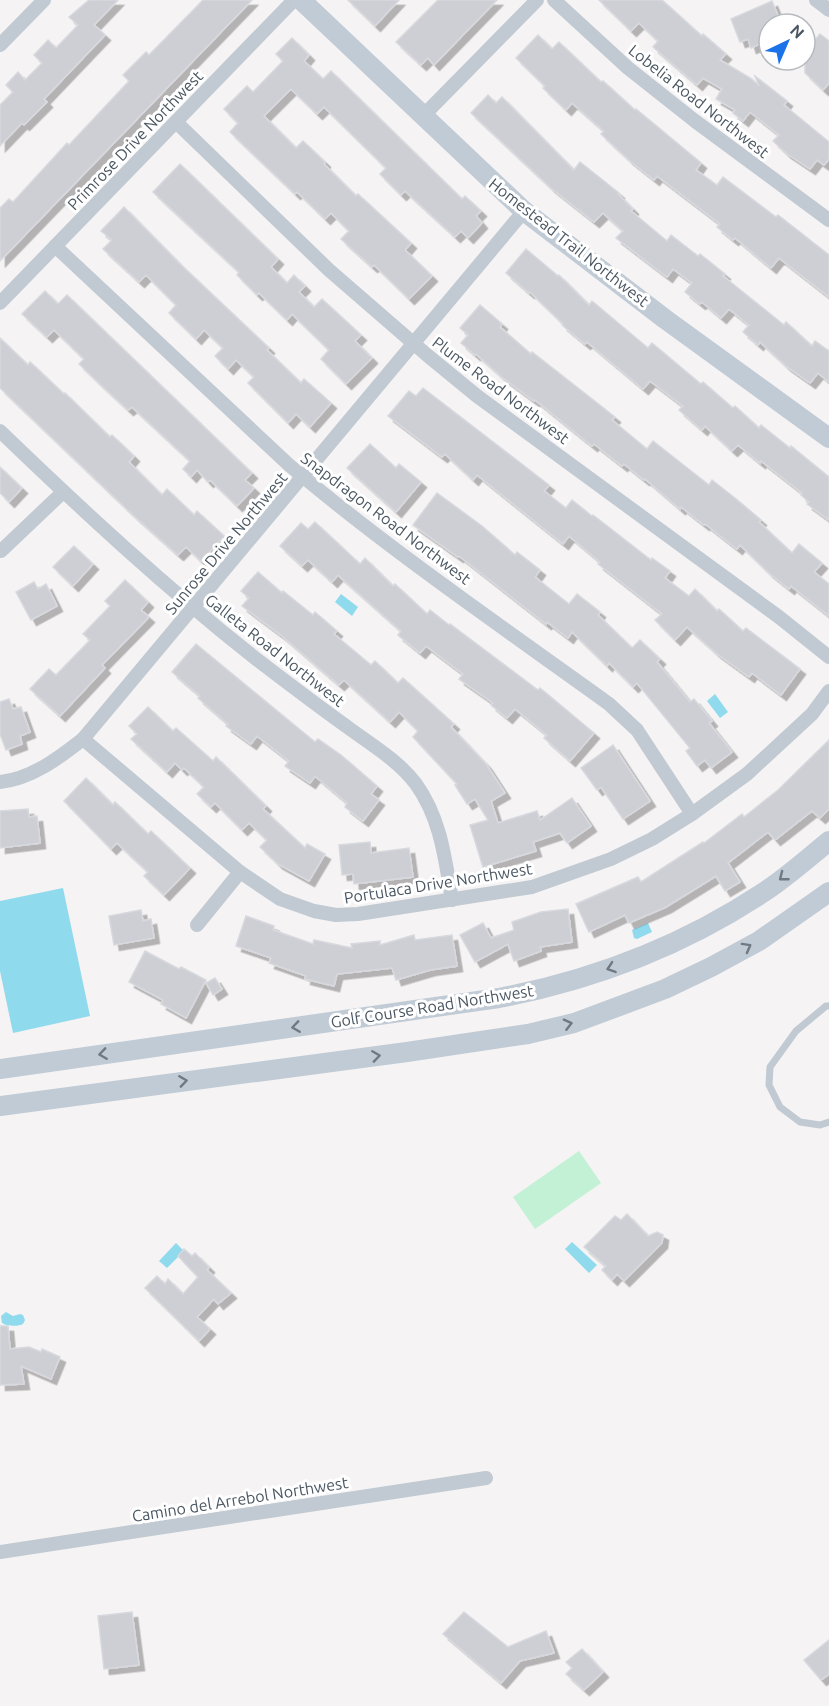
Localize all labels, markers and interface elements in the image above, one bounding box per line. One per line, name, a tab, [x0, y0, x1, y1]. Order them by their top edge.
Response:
north arrow	[757, 12, 817, 72]
text: N	[787, 21, 808, 42]
street label: Lobelia Road Northwest	[625, 41, 773, 162]
street label: Primrose Drive Northwest	[64, 66, 207, 213]
street label: Homestead Trail Northwest	[486, 174, 653, 310]
street label: Plume Road Northwest	[429, 333, 573, 448]
street label: Snapdragon Road Northwest	[298, 448, 475, 588]
street label: Sunrose Drive Northwest	[161, 468, 291, 618]
street label: Galleta Road Northwest	[202, 590, 349, 710]
street label: Portulaca Drive Northwest	[343, 859, 534, 907]
one-way arrow	[779, 870, 790, 881]
one-way arrow	[741, 943, 751, 954]
one-way arrow	[606, 961, 617, 973]
street label: Golf Course Road Northwest	[329, 981, 535, 1031]
one-way arrow	[563, 1019, 573, 1032]
one-way arrow	[292, 1020, 301, 1032]
one-way arrow	[98, 1047, 108, 1060]
one-way arrow	[372, 1050, 381, 1062]
one-way arrow	[178, 1076, 187, 1088]
street label: Camino del Arrebol Northwest	[131, 1473, 350, 1525]

